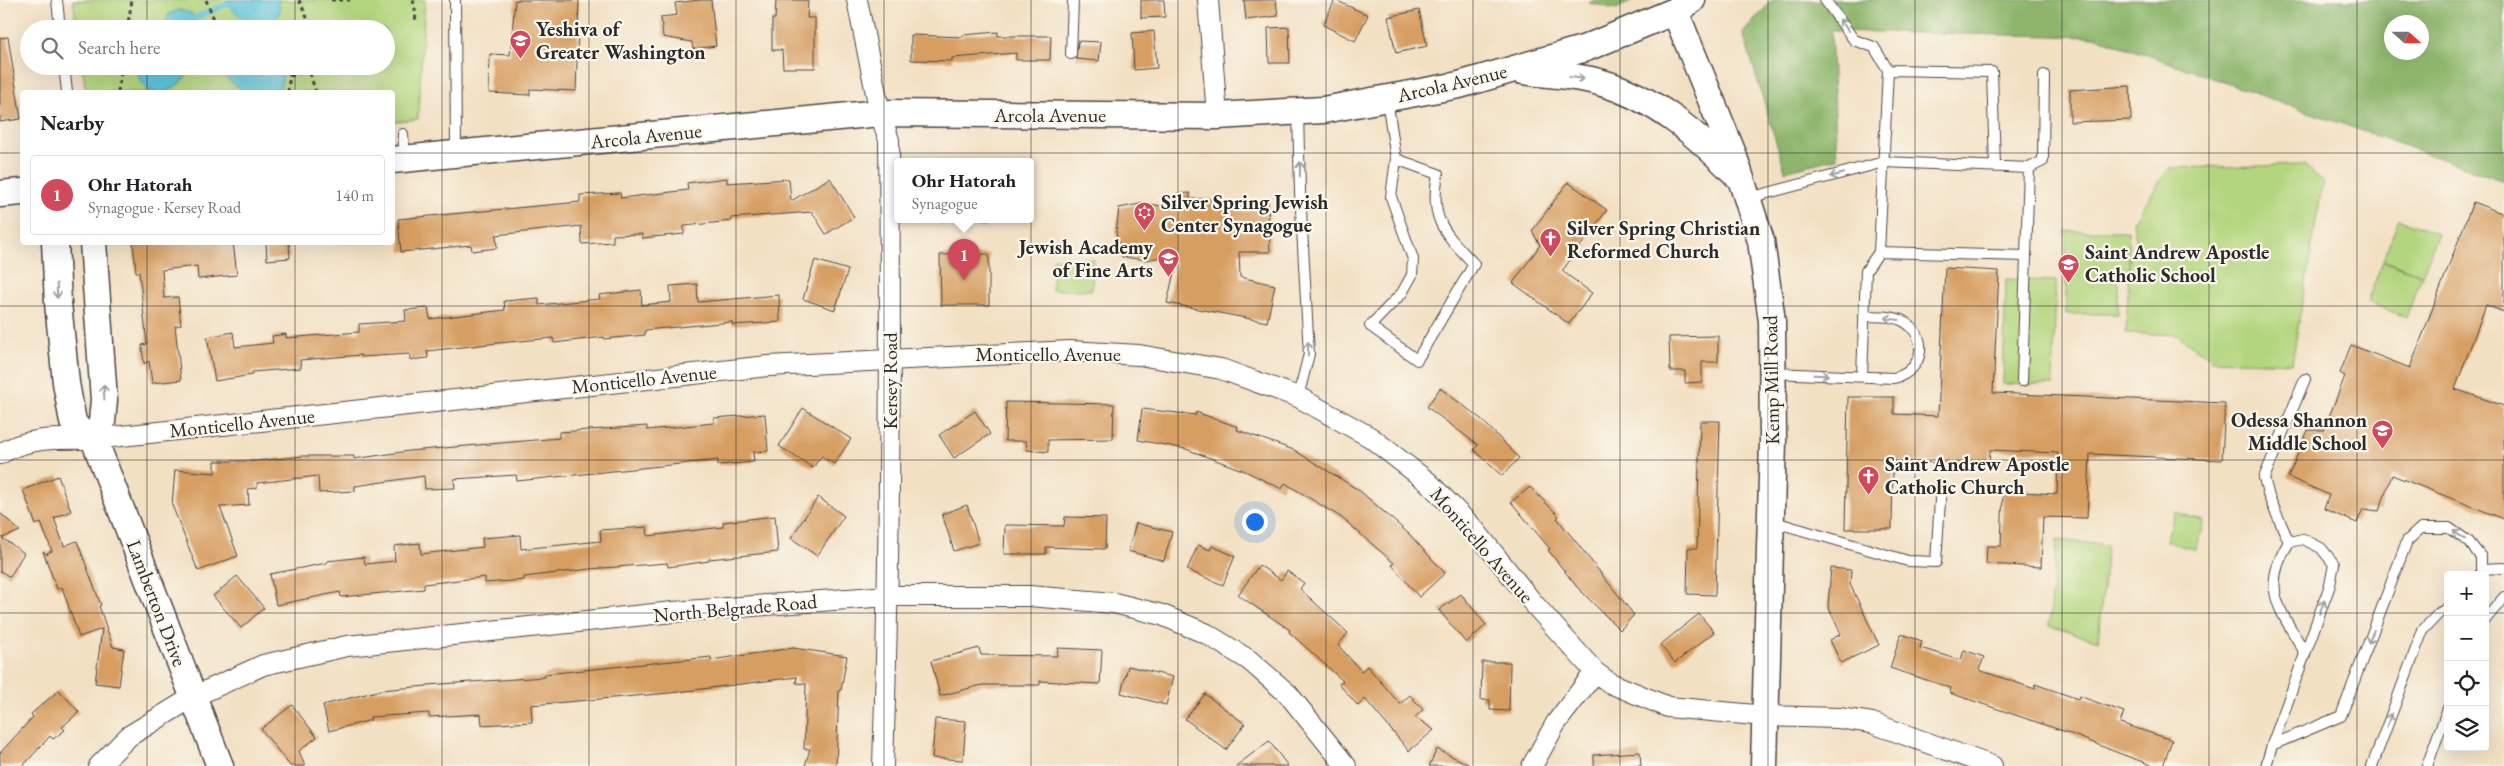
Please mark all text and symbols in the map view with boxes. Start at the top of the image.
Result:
north arrow [2384,15,2429,60]
place label: Yeshiva of Greater Washington [536,16,706,65]
one-way arrow [1838,19,1849,32]
search box [20,20,395,75]
school or university icon: Yeshiva of Greater Washington [508,29,532,60]
icon: search [38,34,66,62]
text: Search here [78,35,160,60]
street label: Arcola Avenue [1394,58,1510,108]
one-way arrow [1568,74,1584,84]
street label: Arcola Avenue [993,102,1106,128]
text: Nearby [40,109,104,136]
street label: Arcola Avenue [588,117,703,155]
popup [894,158,1034,223]
one-way arrow [1295,162,1305,178]
text: Ohr Hatorah [912,168,1016,193]
one-way arrow [1830,171,1846,181]
text: Ohr Hatorah [88,172,192,197]
text: 1 [53,185,61,206]
text: 140 m [335,185,374,206]
place label: Silver Spring Jewish Center Synagogue [1161,189,1329,238]
text: Synagogue [912,193,978,214]
text: Synagogue · Kersey Road [88,197,241,218]
synagogue icon: Silver Spring Jewish Center Synagogue [1133,201,1157,232]
place label: Silver Spring Christian Reformed Church [1567,215,1760,264]
church icon: Silver Spring Christian Reformed Church [1539,227,1563,258]
place label: Jewish Academy of Fine Arts [1017,234,1153,283]
pin: 1 [948,239,980,280]
place label: Saint Andrew Apostle Catholic School [2085,239,2269,288]
school or university icon: Jewish Academy of Fine Arts [1157,246,1181,277]
school or university icon: Saint Andrew Apostle Catholic School [2057,252,2081,283]
one-way arrow [53,283,62,299]
one-way arrow [1884,313,1900,323]
street label: Kemp Mill Road [1757,314,1785,445]
street label: Kersey Road [877,332,903,429]
street label: Monticello Avenue [975,341,1121,367]
one-way arrow [1303,341,1313,358]
street label: Monticello Avenue [570,358,718,400]
one-way arrow [1813,370,1829,379]
one-way arrow [99,385,108,401]
street label: Monticello Avenue [168,402,316,444]
place label: Odessa Shannon Middle School [2231,407,2367,456]
school or university icon: Odessa Shannon Middle School [2371,419,2395,450]
place label: Saint Andrew Apostle Catholic Church [1885,451,2069,500]
church icon: Saint Andrew Apostle Catholic Church [1857,464,1881,495]
street label: Monticello Avenue [1424,481,1540,609]
your location [1242,509,1268,535]
one-way arrow [2453,530,2467,540]
street label: Lamberton Drive [121,536,193,670]
map controls [2444,571,2489,751]
button: + [2444,571,2489,616]
street label: North Belgrade Road [652,588,819,628]
one-way arrow [2318,600,2327,615]
button: − [2444,616,2489,661]
one-way arrow [2366,629,2376,644]
button: locate [2444,661,2489,706]
button: layers [2444,706,2489,751]
one-way arrow [2385,713,2394,729]

